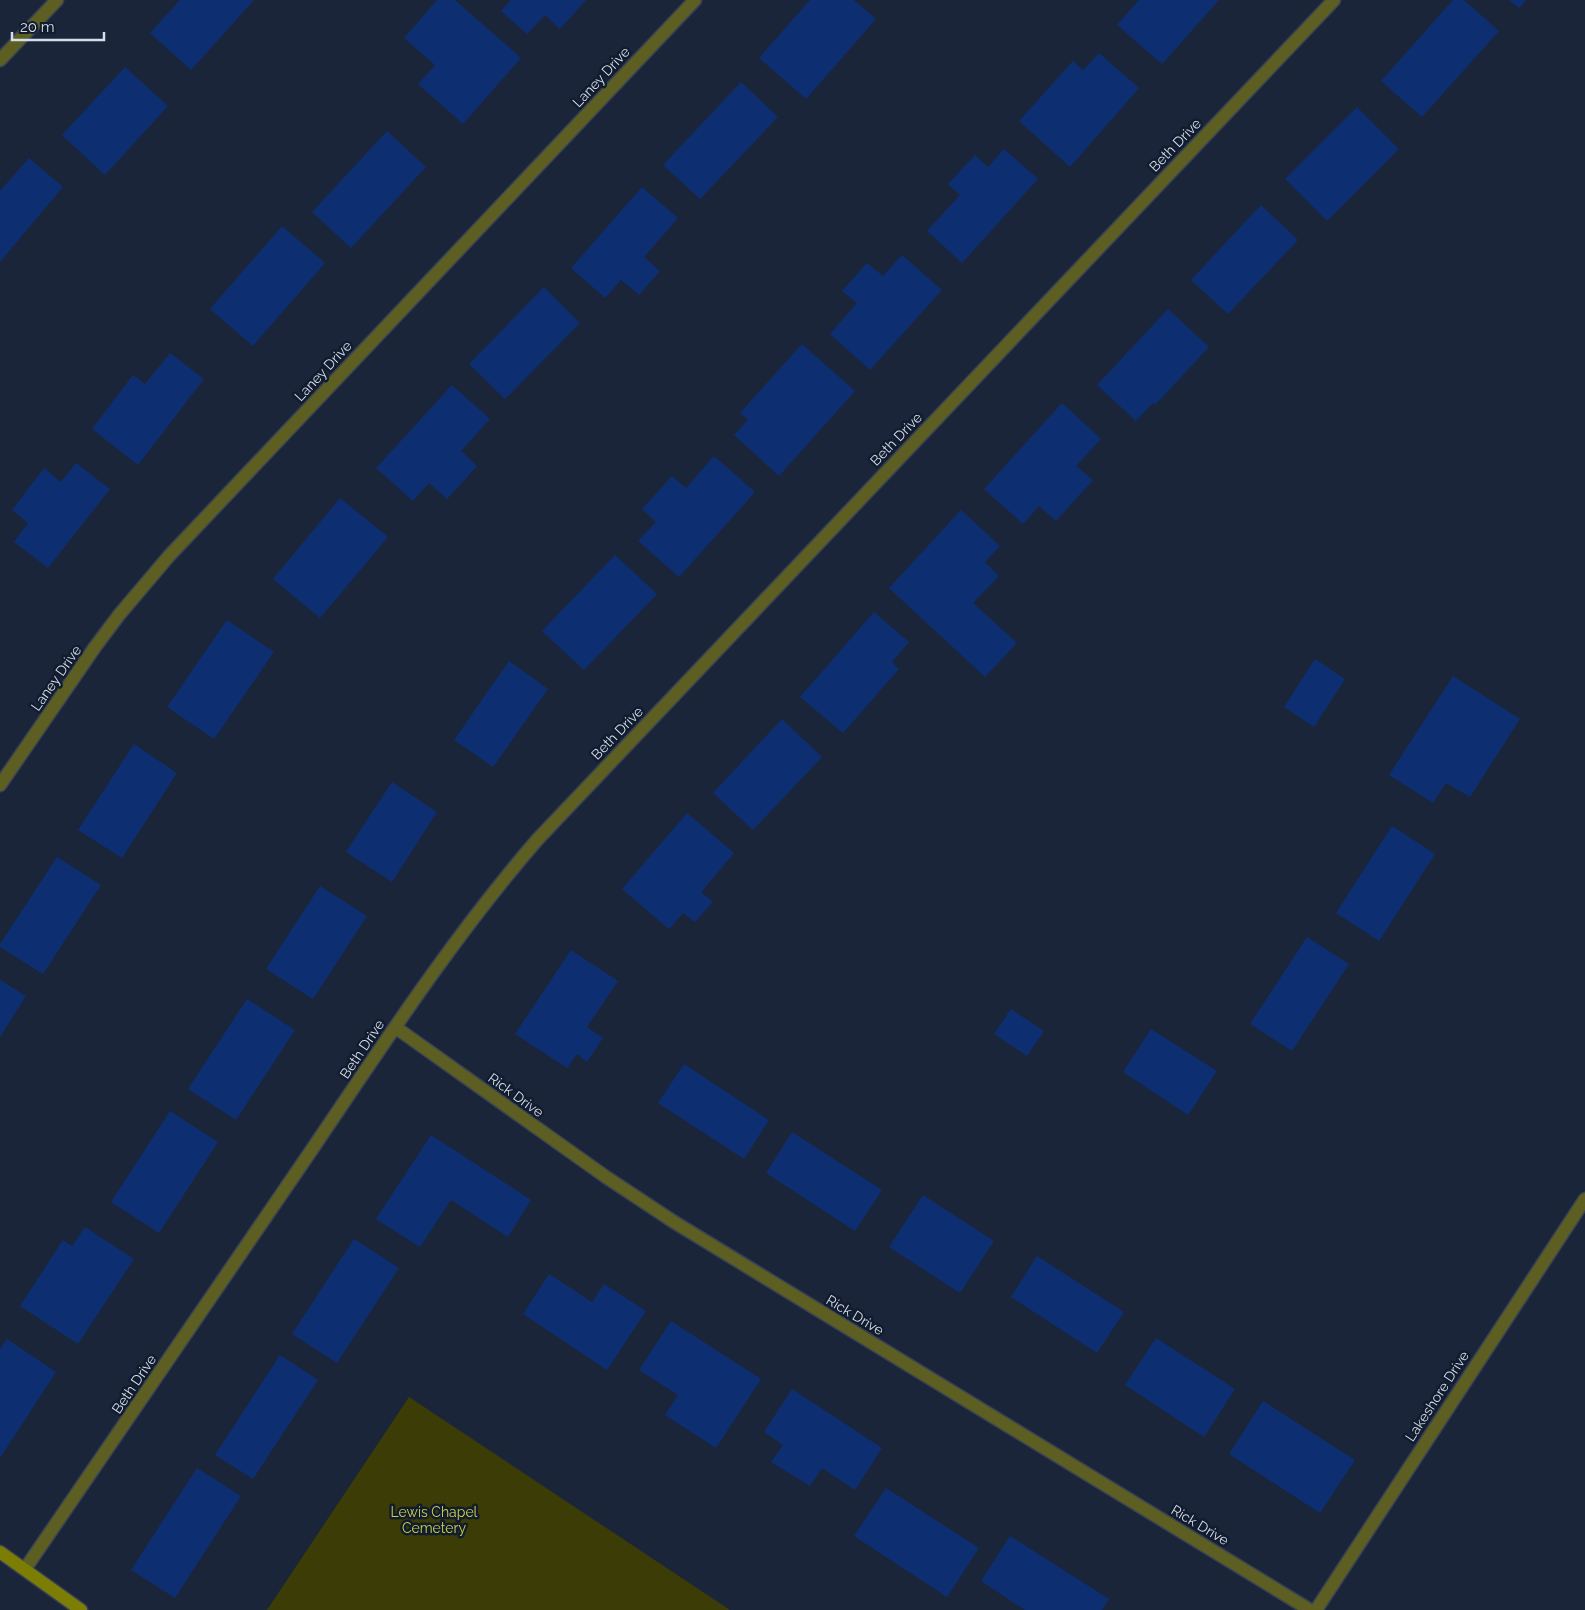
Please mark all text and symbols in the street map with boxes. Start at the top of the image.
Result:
scale bar [12,10,105,42]
text: 20 m [20,18,55,36]
street label: Laney Drive [569,44,633,110]
street label: Beth Drive [1146,115,1204,175]
street label: Laney Drive [291,338,355,404]
street label: Beth Drive [867,409,925,469]
street label: Laney Drive [28,642,84,714]
street label: Beth Drive [588,703,646,763]
street label: Beth Drive [337,1017,387,1081]
street label: Rick Drive [485,1070,547,1120]
street label: Rick Drive [823,1292,887,1338]
street label: Lakeshore Drive [1402,1348,1472,1444]
street label: Beth Drive [109,1352,159,1416]
street label: Rick Drive [1168,1502,1232,1548]
park label: Lewis Chapel Cemetery [391,1504,478,1536]

